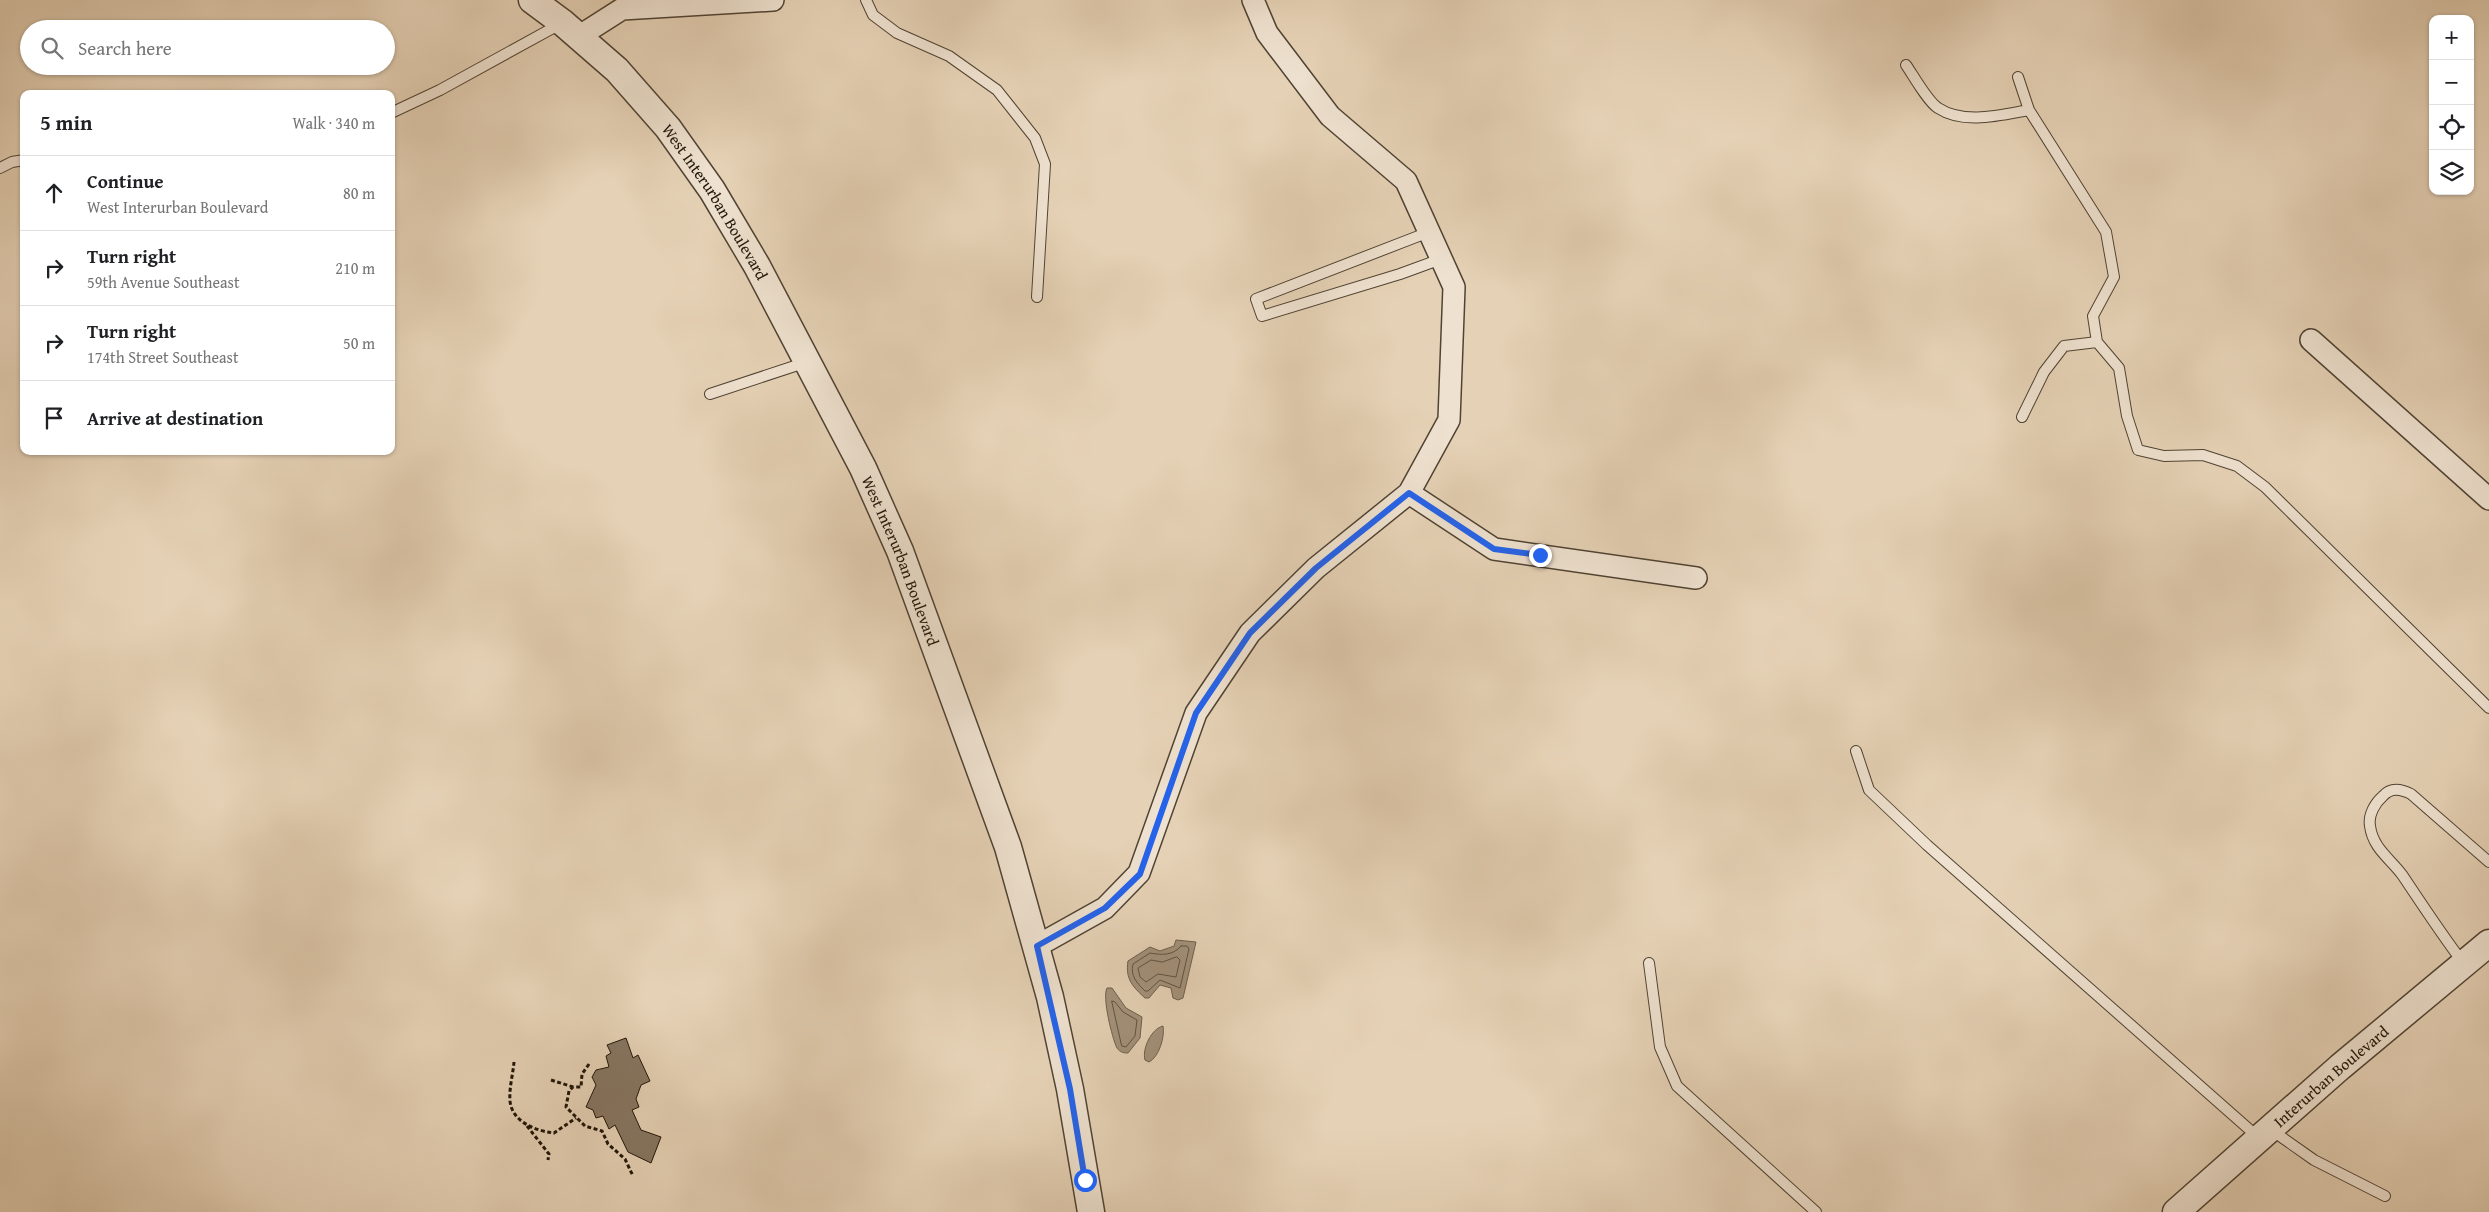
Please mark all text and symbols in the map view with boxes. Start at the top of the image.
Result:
map controls [2429,15,2474,195]
button: + [2429,15,2474,60]
search box [20,20,395,75]
icon: search [38,34,66,62]
text: Search here [78,34,172,62]
button: − [2429,60,2474,105]
button: locate [2429,105,2474,150]
text: 5 min [40,107,92,138]
text: Walk · 340 m [292,111,375,135]
street label: West Interurban Boulevard [656,118,774,284]
button: layers [2429,150,2474,195]
text: Continue [87,167,164,195]
icon: ahead [40,179,68,207]
text: 80 m [343,181,375,205]
text: West Interurban Boulevard [87,195,268,219]
text: Turn right [87,242,176,270]
icon: right [40,254,68,282]
text: 210 m [335,256,375,280]
text: 59th Avenue Southeast [87,270,240,294]
text: Turn right [87,317,176,345]
icon: right [40,329,68,357]
text: 50 m [343,331,375,355]
text: 174th Street Southeast [87,345,239,369]
icon: arrive [40,404,68,432]
text: Arrive at destination [87,404,263,432]
street label: West Interurban Boulevard [856,472,946,649]
route end [1529,544,1552,567]
street label: Interurban Boulevard [2268,1019,2394,1133]
route start [1074,1169,1097,1192]

